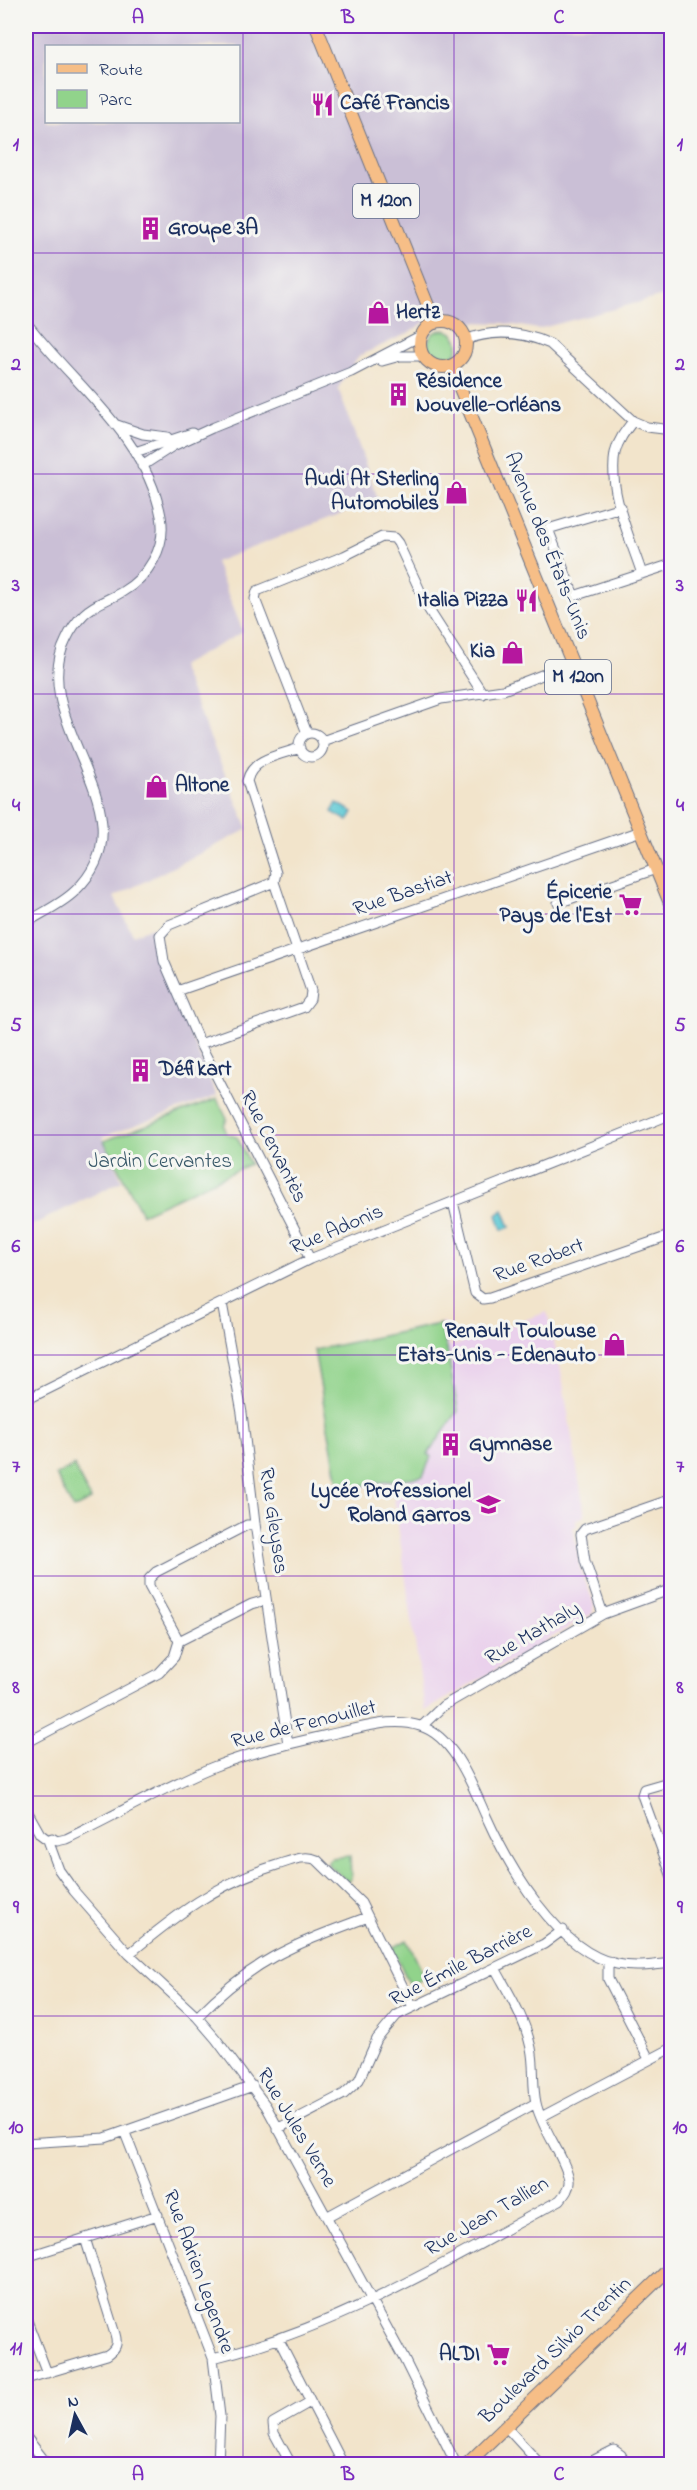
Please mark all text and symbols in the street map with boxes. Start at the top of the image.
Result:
text: A [132,4,144,33]
text: B [340,4,355,33]
text: C [554,4,565,33]
legend [45,45,240,123]
text: Route [99,58,144,84]
text: Parc [99,88,132,114]
place label: Café Francis [340,89,450,119]
restaurant icon: Café Francis [309,91,335,117]
text: 1 [13,131,20,160]
text: 1 [677,131,684,160]
road number: M 120n [353,184,419,218]
place label: Groupe 3A [168,214,258,244]
building icon: Groupe 3A [137,216,163,242]
place label: Hertz [396,298,441,328]
shop icon: Hertz [365,300,391,326]
text: 2 [10,351,21,380]
text: 2 [674,351,685,380]
place label: Résidence Nouvelle-Orléans [416,367,561,421]
building icon: Résidence Nouvelle-Orléans [385,381,411,407]
street label: Avenue des États-Unis [496,448,598,644]
place label: Audi At Sterling Automobiles [304,465,439,519]
shop icon: Audi At Sterling Automobiles [444,479,470,505]
text: 3 [11,572,20,601]
text: 3 [675,572,684,601]
place label: Italia Pizza [417,586,508,616]
restaurant icon: Italia Pizza [513,588,539,614]
place label: Kia [470,637,495,667]
shop icon: Kia [500,639,526,665]
road number: M 120n [545,660,611,694]
place label: Altone [175,771,230,801]
shop icon: Altone [144,773,170,799]
text: 4 [12,792,21,821]
text: 4 [676,792,685,821]
street label: Rue Bastiat [349,863,457,925]
place label: Épicerie Pays de l'Est [500,878,613,934]
supermarket icon: Épicerie Pays de l'Est [617,892,643,918]
text: 5 [10,1012,22,1041]
text: 5 [674,1012,686,1041]
place label: Défikart [158,1055,232,1085]
building icon: Défikart [128,1057,154,1083]
street label: Rue Cervantès [232,1086,314,1208]
park label: Jardin Cervantes [88,1147,232,1177]
street label: Rue Adonis [286,1197,388,1263]
street label: Rue Robert [490,1231,588,1291]
text: 6 [12,1233,21,1262]
text: 6 [676,1233,685,1262]
place label: Renault Toulouse Etats-Unis - Edenauto [397,1317,597,1371]
shop icon: Renault Toulouse Etats-Unis - Edenauto [601,1331,627,1357]
place label: Gymnase [469,1430,553,1462]
building icon: Gymnase [438,1432,464,1458]
text: 7 [12,1453,21,1482]
text: 7 [676,1453,685,1482]
street label: Rue Gleyses [249,1466,295,1576]
place label: Lycée Professionel Roland Garros [311,1477,471,1531]
school or university icon: Lycée Professionel Roland Garros [476,1491,502,1517]
street label: Rue Mathaly [480,1595,587,1675]
text: 8 [11,1674,20,1703]
text: 8 [675,1674,684,1703]
street label: Rue de Fenouillet [228,1693,380,1757]
text: 9 [12,1894,20,1923]
text: 9 [676,1894,684,1923]
street label: Rue Émile Barrière [384,1917,538,2015]
street label: Rue Jules Verne [248,2062,344,2194]
text: 10 [9,2114,24,2143]
text: 10 [673,2114,688,2143]
street label: Rue Jean Tallien [419,2169,555,2265]
street label: Rue Adrien Legendre [153,2186,242,2359]
street label: Boulevard Silvio Trentin [472,2270,639,2432]
text: 11 [10,2335,23,2364]
text: 11 [674,2335,687,2364]
place label: ALDI [439,2340,480,2370]
supermarket icon: ALDI [485,2342,511,2368]
north arrow [45,2385,105,2445]
text: N [66,2389,80,2415]
text: A [132,2461,144,2490]
text: B [340,2461,355,2490]
text: C [554,2461,565,2490]

